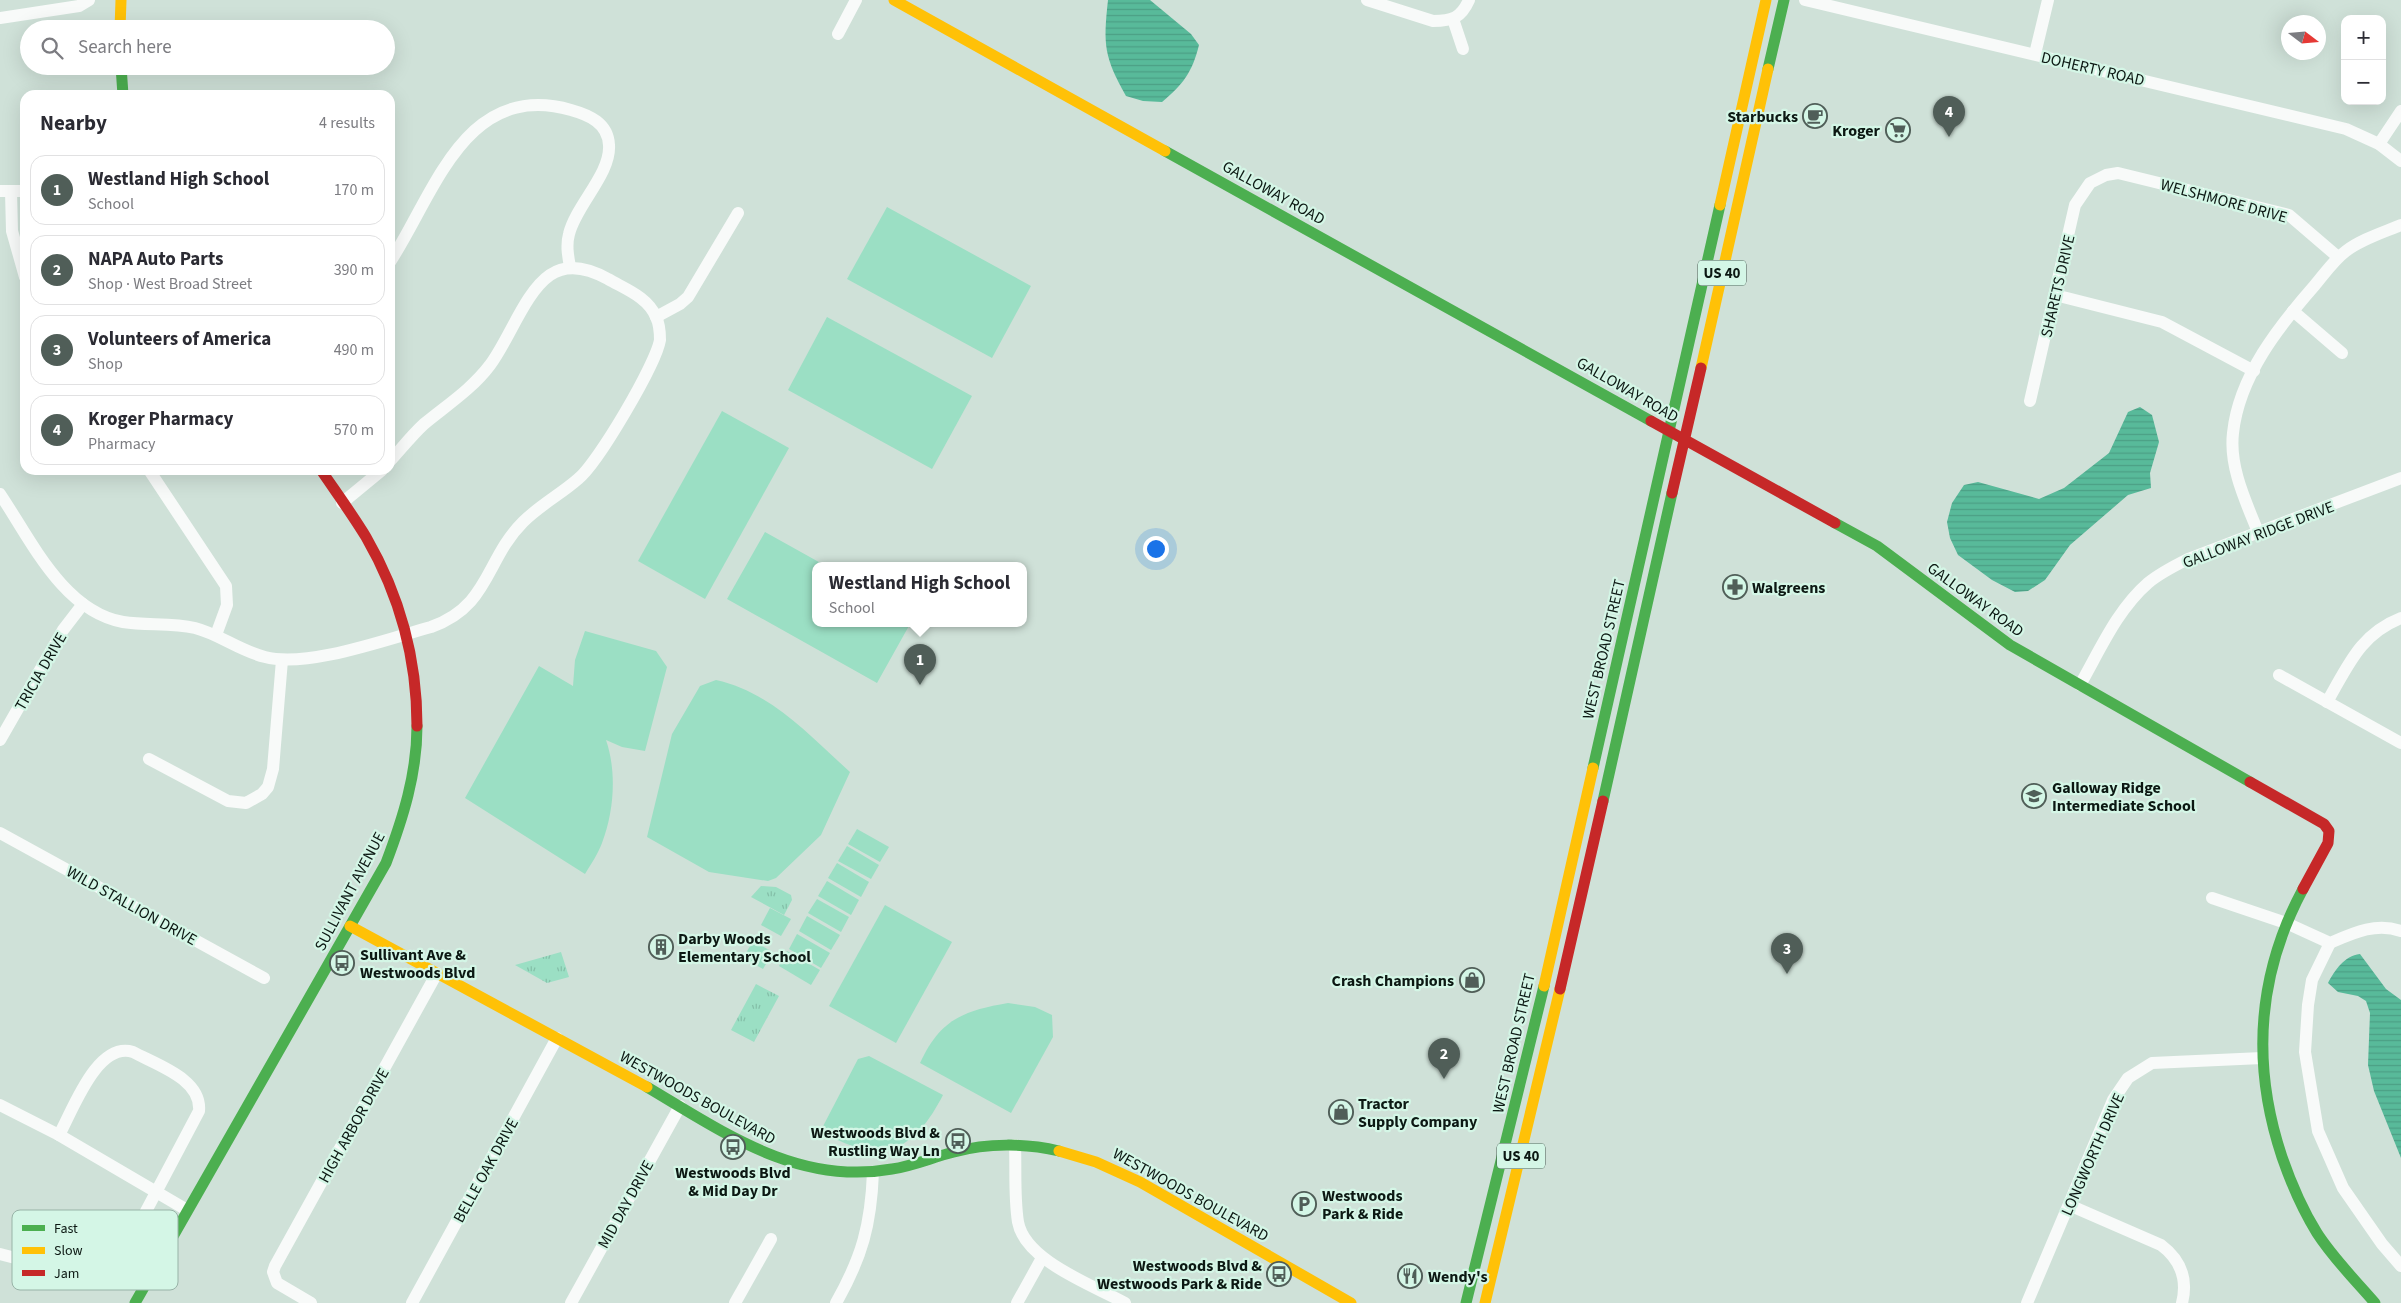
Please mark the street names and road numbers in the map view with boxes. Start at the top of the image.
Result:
street label: DOHERTY ROAD [2039,46,2147,92]
street label: GALLOWAY ROAD [1218,156,1329,230]
street label: WELSHMORE DRIVE [2158,173,2289,228]
street label: SHARETS DRIVE [2035,233,2080,340]
road number: US 40 [1698,260,1746,286]
street label: GALLOWAY ROAD [1573,352,1683,428]
street label: GALLOWAY RIDGE DRIVE [2179,496,2337,574]
street label: GALLOWAY ROAD [1923,557,2028,642]
street label: WEST BROAD STREET [1577,577,1631,721]
street label: TRICIA DRIVE [10,628,72,715]
street label: SULLIVANT AVENUE [309,828,391,955]
street label: WILD STALLION DRIVE [62,861,201,951]
street label: WEST BROAD STREET [1487,971,1541,1115]
street label: WESTWOODS BOULEVARD [616,1046,780,1150]
street label: HIGH ARBOR DRIVE [313,1064,395,1187]
street label: LONGWORTH DRIVE [2056,1090,2130,1219]
street label: BELLE OAK DRIVE [448,1114,524,1227]
street label: WESTWOODS BOULEVARD [1109,1143,1273,1247]
road number: US 40 [1497,1144,1545,1168]
street label: MID DAY DRIVE [593,1156,659,1253]

